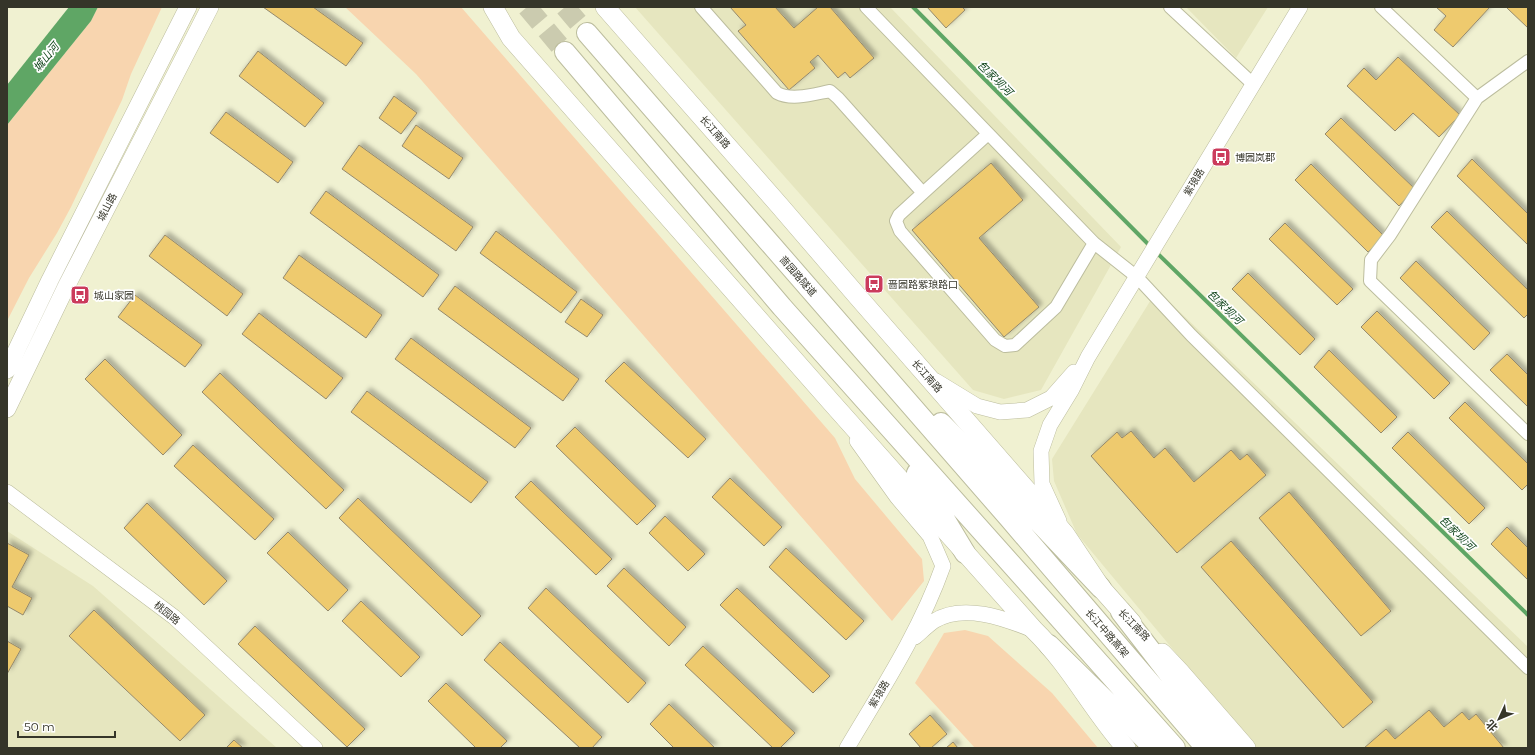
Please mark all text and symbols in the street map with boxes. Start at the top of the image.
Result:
water label: 城山河 [30,38,63,74]
water label: 包家坝河 [974,57,1017,100]
street label: 长江南路 [697,113,733,151]
bus stop icon: 博园岚郡 [1210,146,1232,168]
place label: 博园岚郡 [1235,151,1275,164]
street label: 紫琅路 [1181,166,1207,198]
street label: 城山路 [94,191,120,223]
street label: 啬园路隧道 [777,253,819,299]
bus stop icon: 啬园路紫琅路口 [863,273,885,295]
place label: 啬园路紫琅路口 [888,278,958,291]
bus stop icon: 城山家园 [69,284,91,306]
water label: 包家坝河 [1204,287,1247,329]
place label: 城山家园 [94,289,134,302]
street label: 长江南路 [909,357,945,395]
water label: 包家坝河 [1436,513,1479,555]
street label: 桃园路 [151,599,183,627]
street label: 长江中路高架 [1082,606,1132,660]
street label: 长江南路 [1115,606,1153,644]
street label: 紫琅路 [866,678,892,710]
north arrow [1479,699,1519,739]
scale bar [18,713,115,739]
text: 北 [1483,717,1501,735]
text: 50 m [24,719,55,734]

